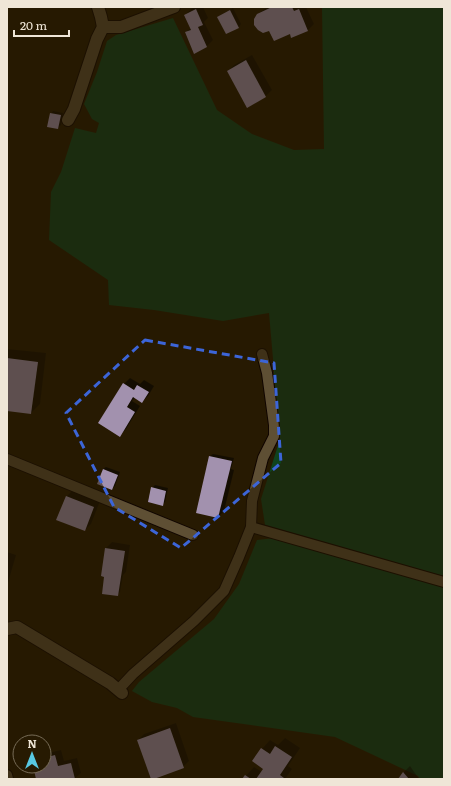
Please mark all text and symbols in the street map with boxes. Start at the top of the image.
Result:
scale bar [14,12,69,38]
text: 20 m [20,16,47,34]
north arrow [12,734,52,774]
text: N [27,735,37,751]

